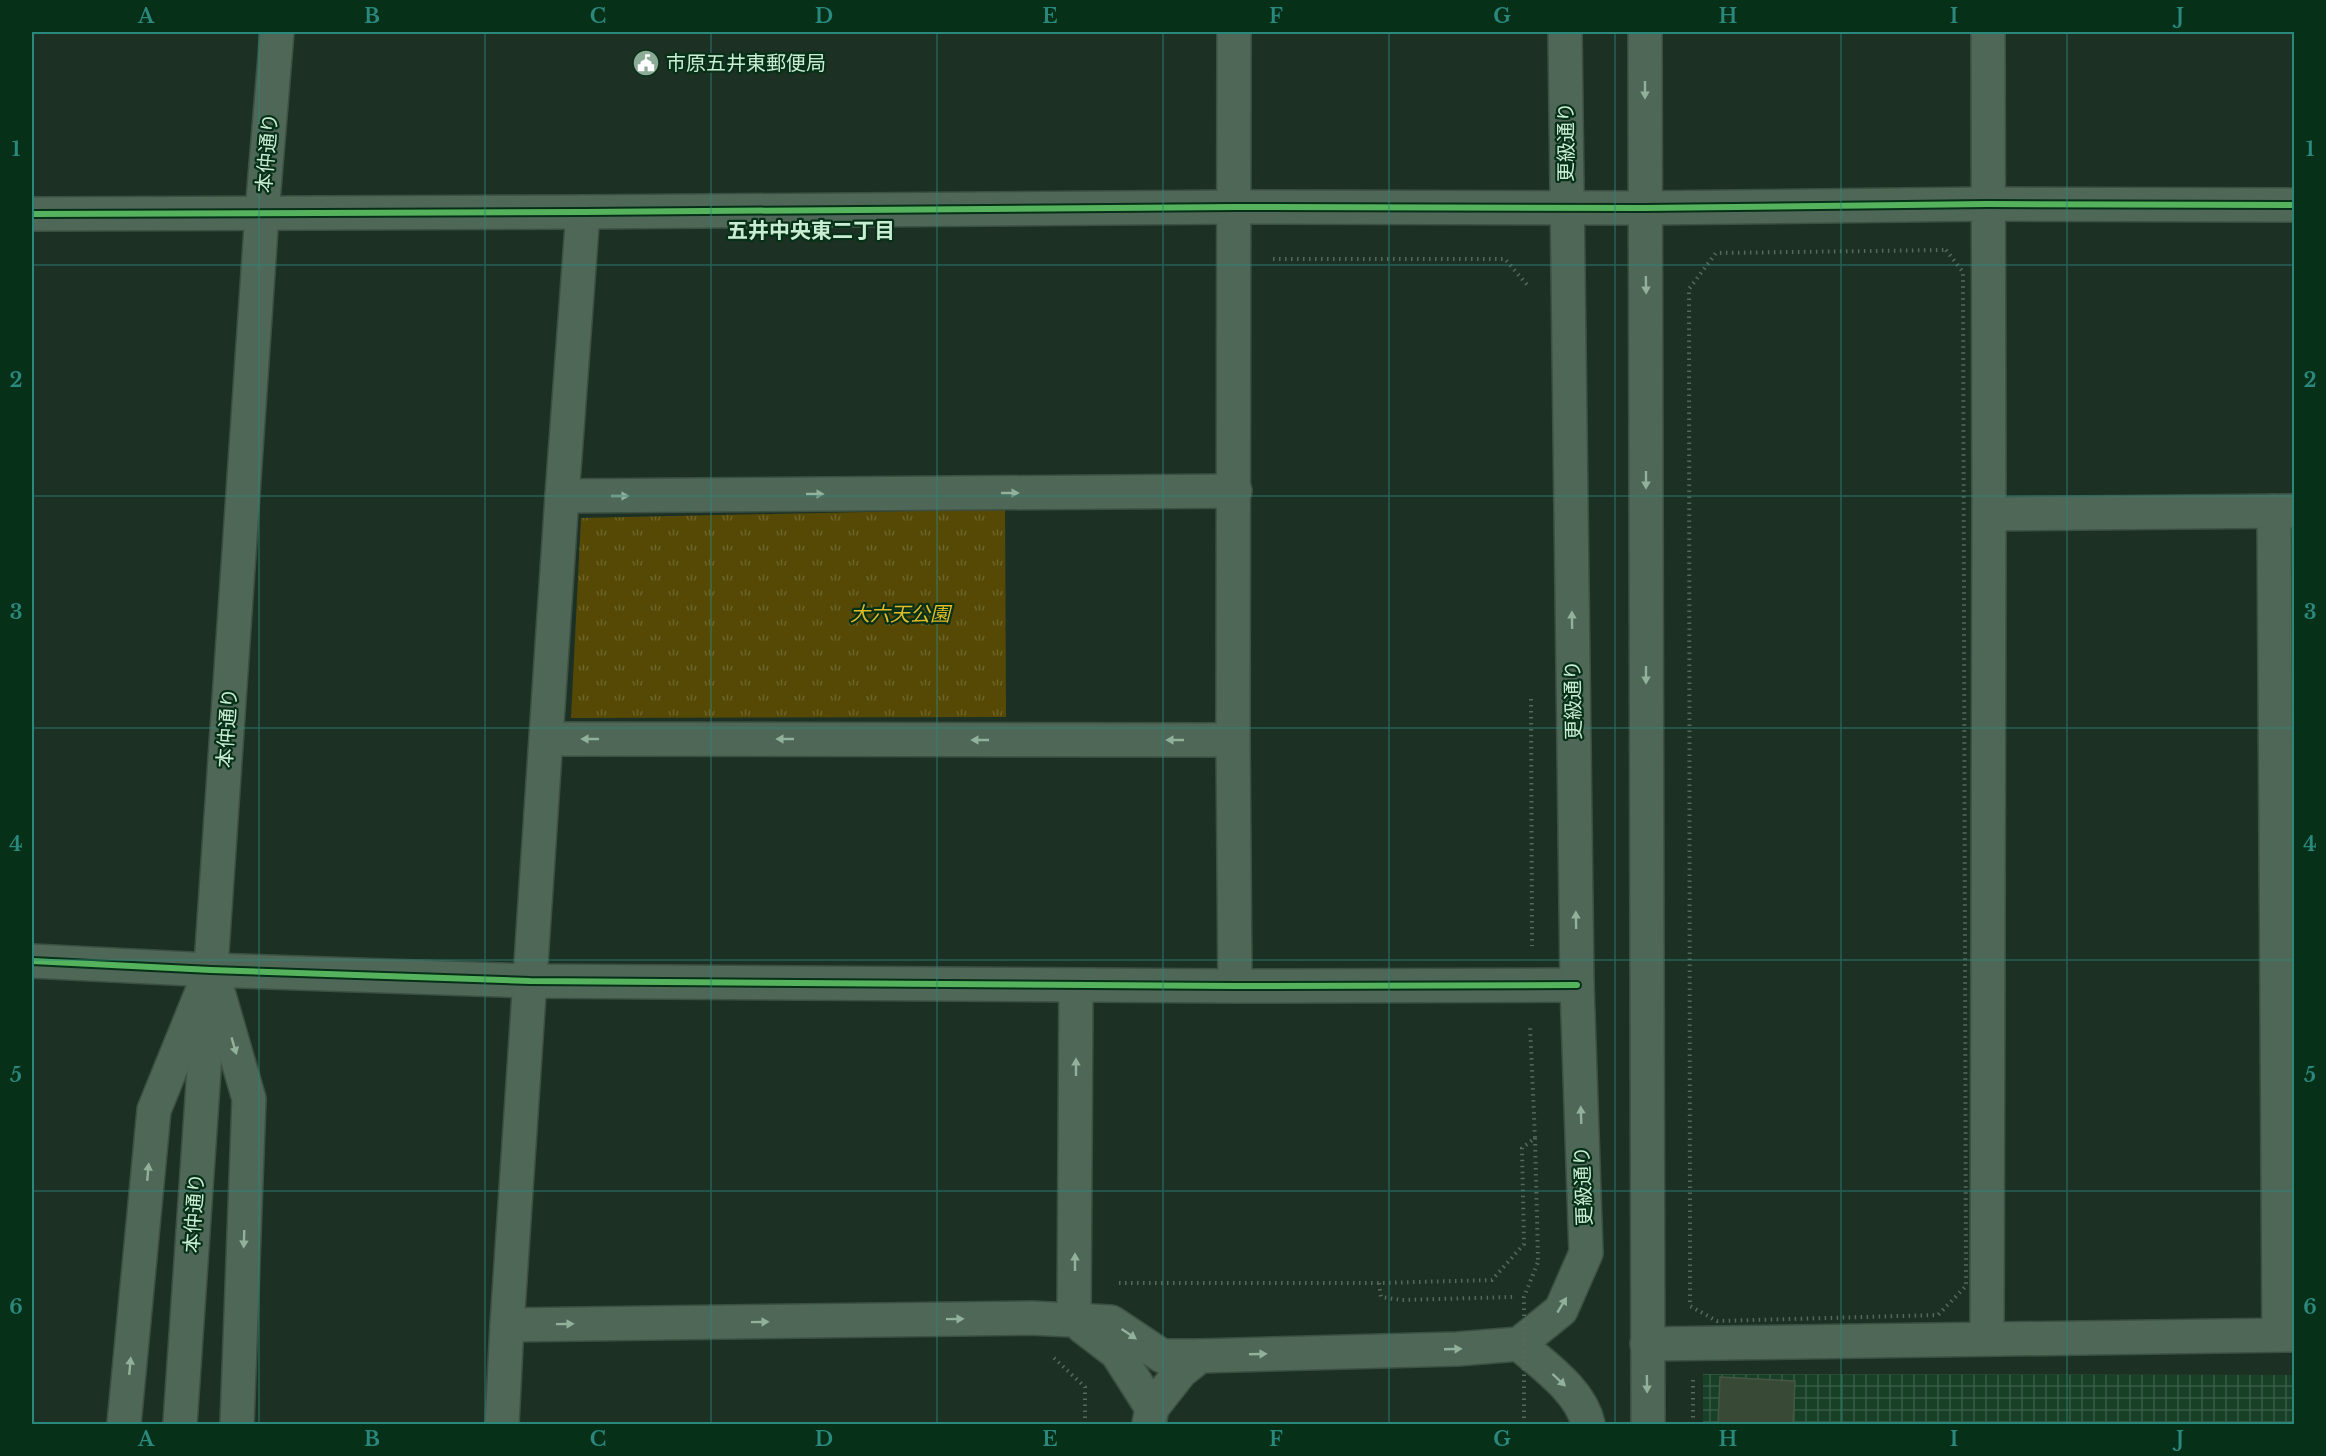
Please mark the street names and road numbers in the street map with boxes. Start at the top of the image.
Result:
street label: 更級通り [1554,102,1578,182]
street label: 本仲通り [252,112,282,194]
street label: 更級通り [1560,660,1586,740]
street label: 本仲通り [212,687,242,769]
street label: 更級通り [1570,1146,1596,1226]
street label: 本仲通り [179,1172,209,1254]

